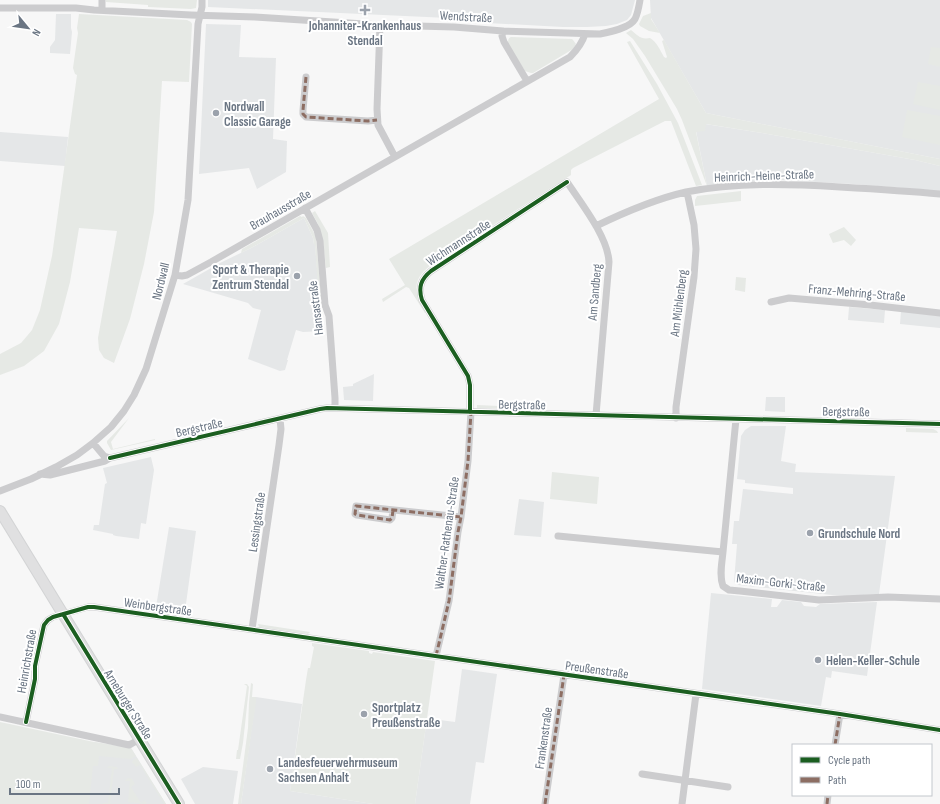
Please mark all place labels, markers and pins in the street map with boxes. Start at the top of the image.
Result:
marker: Johanniter-Krankenhaus Stendal [359,4,371,16]
place label: Johanniter-Krankenhaus Stendal [308,18,421,49]
place label: Nordwall Classic Garage [224,99,291,130]
marker: Nordwall Classic Garage [211,108,221,118]
place label: Sport & Therapie Zentrum Stendal [212,262,289,293]
marker: Sport & Therapie Zentrum Stendal [292,271,302,281]
place label: Grundschule Nord [818,526,901,542]
marker: Grundschule Nord [805,528,815,538]
place label: Helen-Keller-Schule [826,653,920,669]
marker: Helen-Keller-Schule [813,655,823,665]
place label: Sportplatz Preußenstraße [372,700,441,731]
marker: Sportplatz Preußenstraße [359,709,369,719]
place label: Landesfeuerwehrmuseum Sachsen Anhalt [278,755,398,786]
marker: Landesfeuerwehrmuseum Sachsen Anhalt [265,764,275,774]

